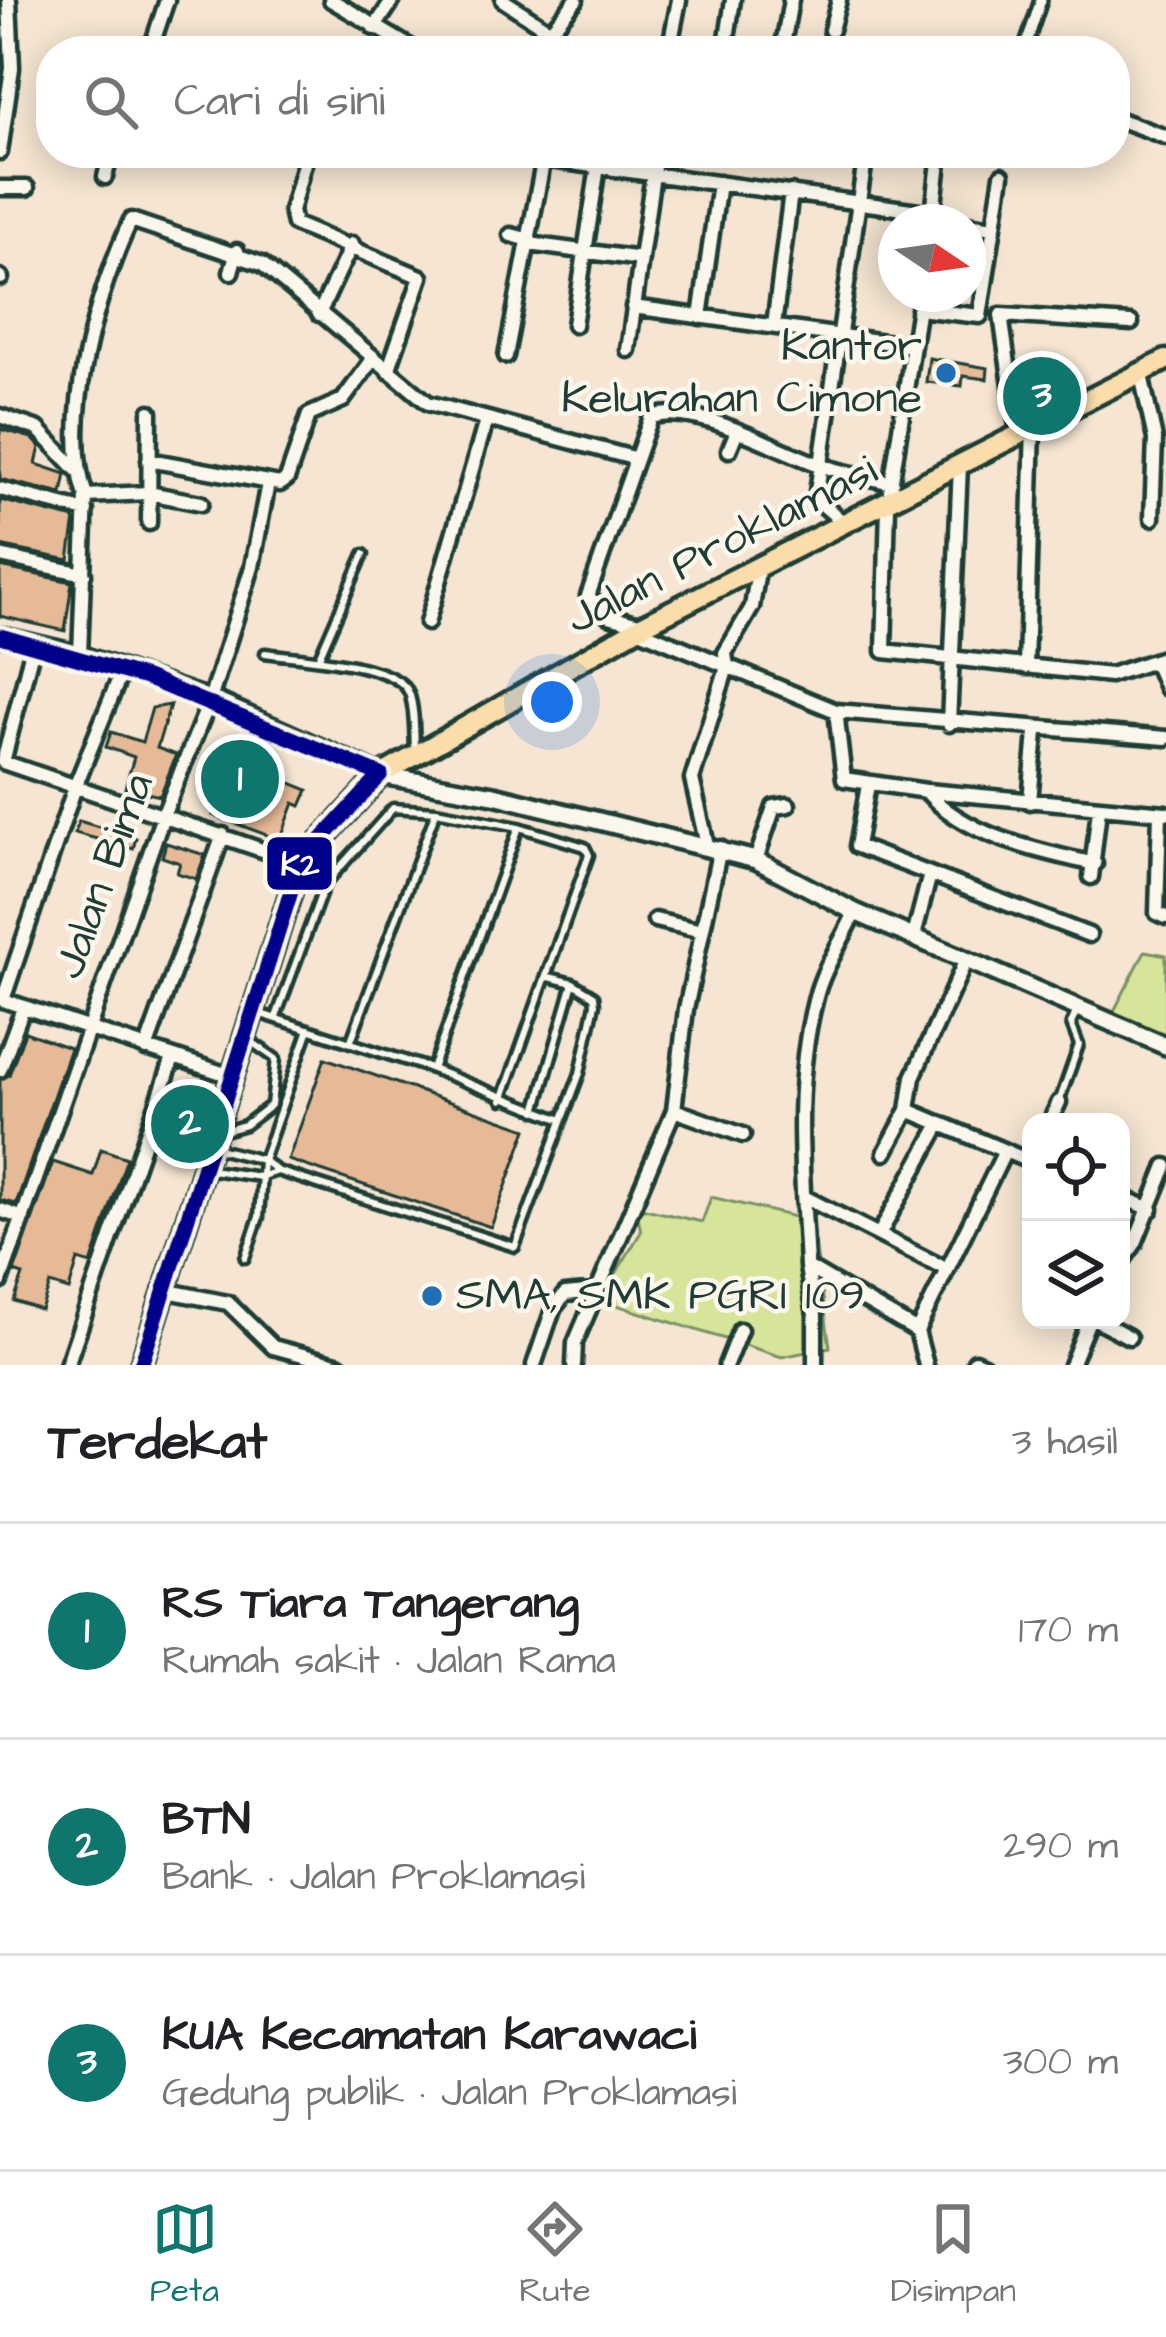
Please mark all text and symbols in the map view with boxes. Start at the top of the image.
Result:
search box [36,36,1130,168]
icon: search [78,69,144,135]
text: Cari di sini [174,71,385,133]
north arrow [878,204,986,312]
place label: Kantor Kelurahan Cimone [561,316,922,430]
pin: 3 [1003,351,1081,441]
marker: Kantor Kelurahan Cimone [933,360,959,386]
street label: Jalan Proklamasi [556,440,888,650]
your location [522,672,582,732]
pin: 1 [201,734,279,824]
street label: Jalan Bima [38,765,170,987]
line badge: K2 [265,835,334,892]
text: K2 [281,842,320,888]
pin: 2 [151,1079,229,1169]
map controls [1022,1113,1130,1329]
button: locate [1022,1113,1130,1221]
button: layers [1022,1221,1130,1329]
place label: SMA, SMK PGRI 109 [456,1265,865,1327]
marker: SMA, SMK PGRI 109 [419,1283,445,1309]
text: Terdekat [48,1408,267,1479]
text: 3 hasil [1012,1416,1118,1470]
text: RS Tiara Tangerang [162,1573,579,1635]
text: 1 [85,1604,90,1658]
text: 170 m [1018,1604,1118,1658]
text: Rumah sakit · Jalan Rama [162,1635,616,1689]
text: BTN [162,1789,250,1851]
text: 2 [76,1820,98,1874]
text: 290 m [1003,1820,1118,1874]
text: Bank · Jalan Proklamasi [162,1851,585,1905]
text: KUA Kecamatan Karawaci [162,2005,696,2067]
text: 3 [77,2036,97,2090]
text: 300 m [1003,2036,1118,2090]
text: Gedung publik · Jalan Proklamasi [162,2067,737,2121]
tab: Peta [150,2196,219,2314]
tab: Rute [519,2196,591,2314]
tab: Disimpan [891,2196,1016,2314]

